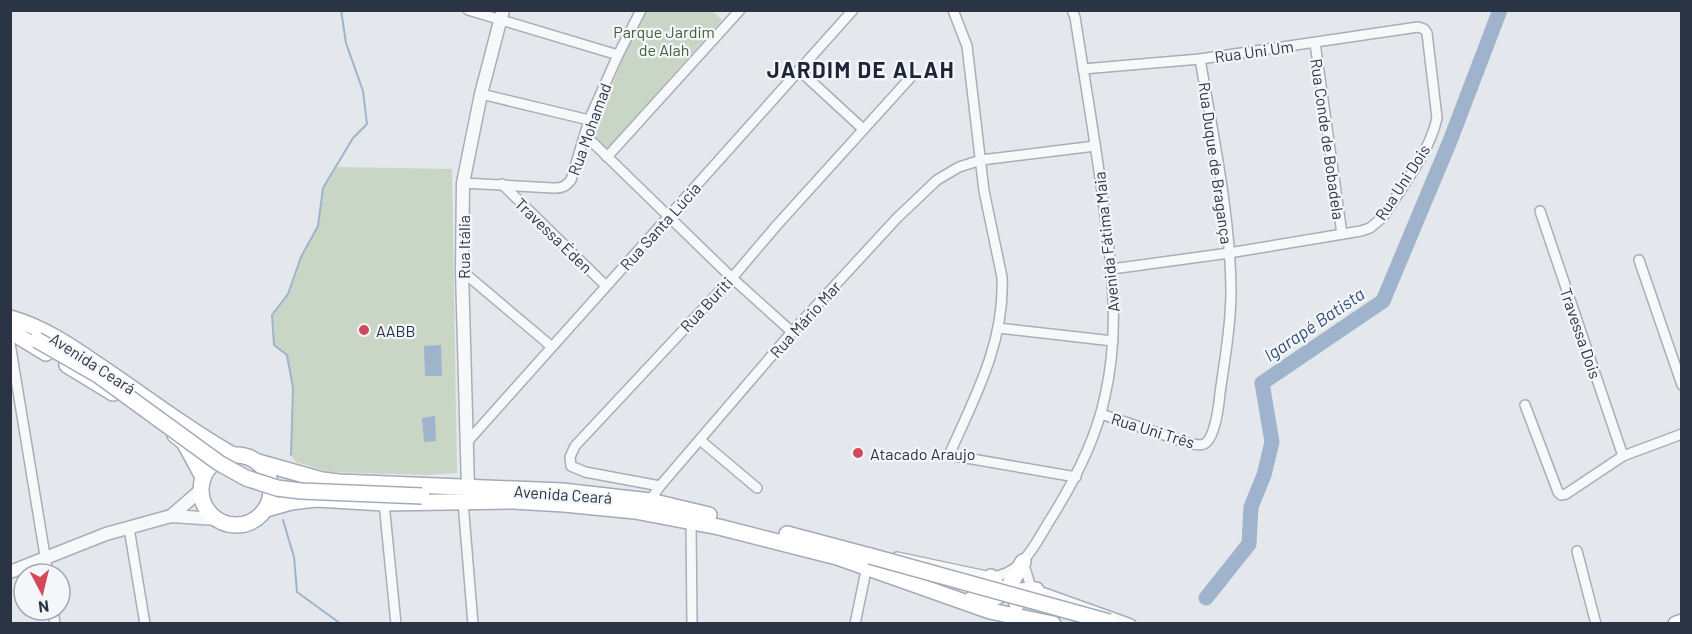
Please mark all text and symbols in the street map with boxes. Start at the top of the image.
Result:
park label: Parque Jardim de Alah [613,22,715,59]
street label: Rua Uni Um [1213,36,1295,66]
district label: JARDIM DE ALAH [767,56,955,82]
street label: Rua Conde de Bobadela [1307,57,1349,221]
street label: Rua Mohamad [564,80,614,178]
street label: Rua Duque de Bragança [1195,81,1237,245]
street label: Rua Uni Dois [1371,141,1433,223]
street label: Avenida Fátima Maia [1089,171,1123,313]
street label: Rua Santa Lúcia [616,178,704,274]
street label: Travessa Éden [511,193,597,277]
street label: Rua Itália [454,215,473,279]
street label: Rua Buriti [676,273,736,335]
street label: Rua Mário Mar [766,277,844,361]
water label: Igarapé Batista [1260,282,1368,366]
street label: Travessa Dois [1557,285,1605,381]
place label: AABB [376,321,416,340]
marker: AABB [357,323,371,337]
street label: Avenida Ceará [47,328,139,398]
street label: Rua Uni Três [1109,408,1197,452]
place label: Atacado Araujo [870,444,976,463]
marker: Atacado Araujo [851,446,865,460]
street label: Avenida Ceará [513,481,613,507]
north arrow [12,562,72,622]
text: N [37,597,50,617]

